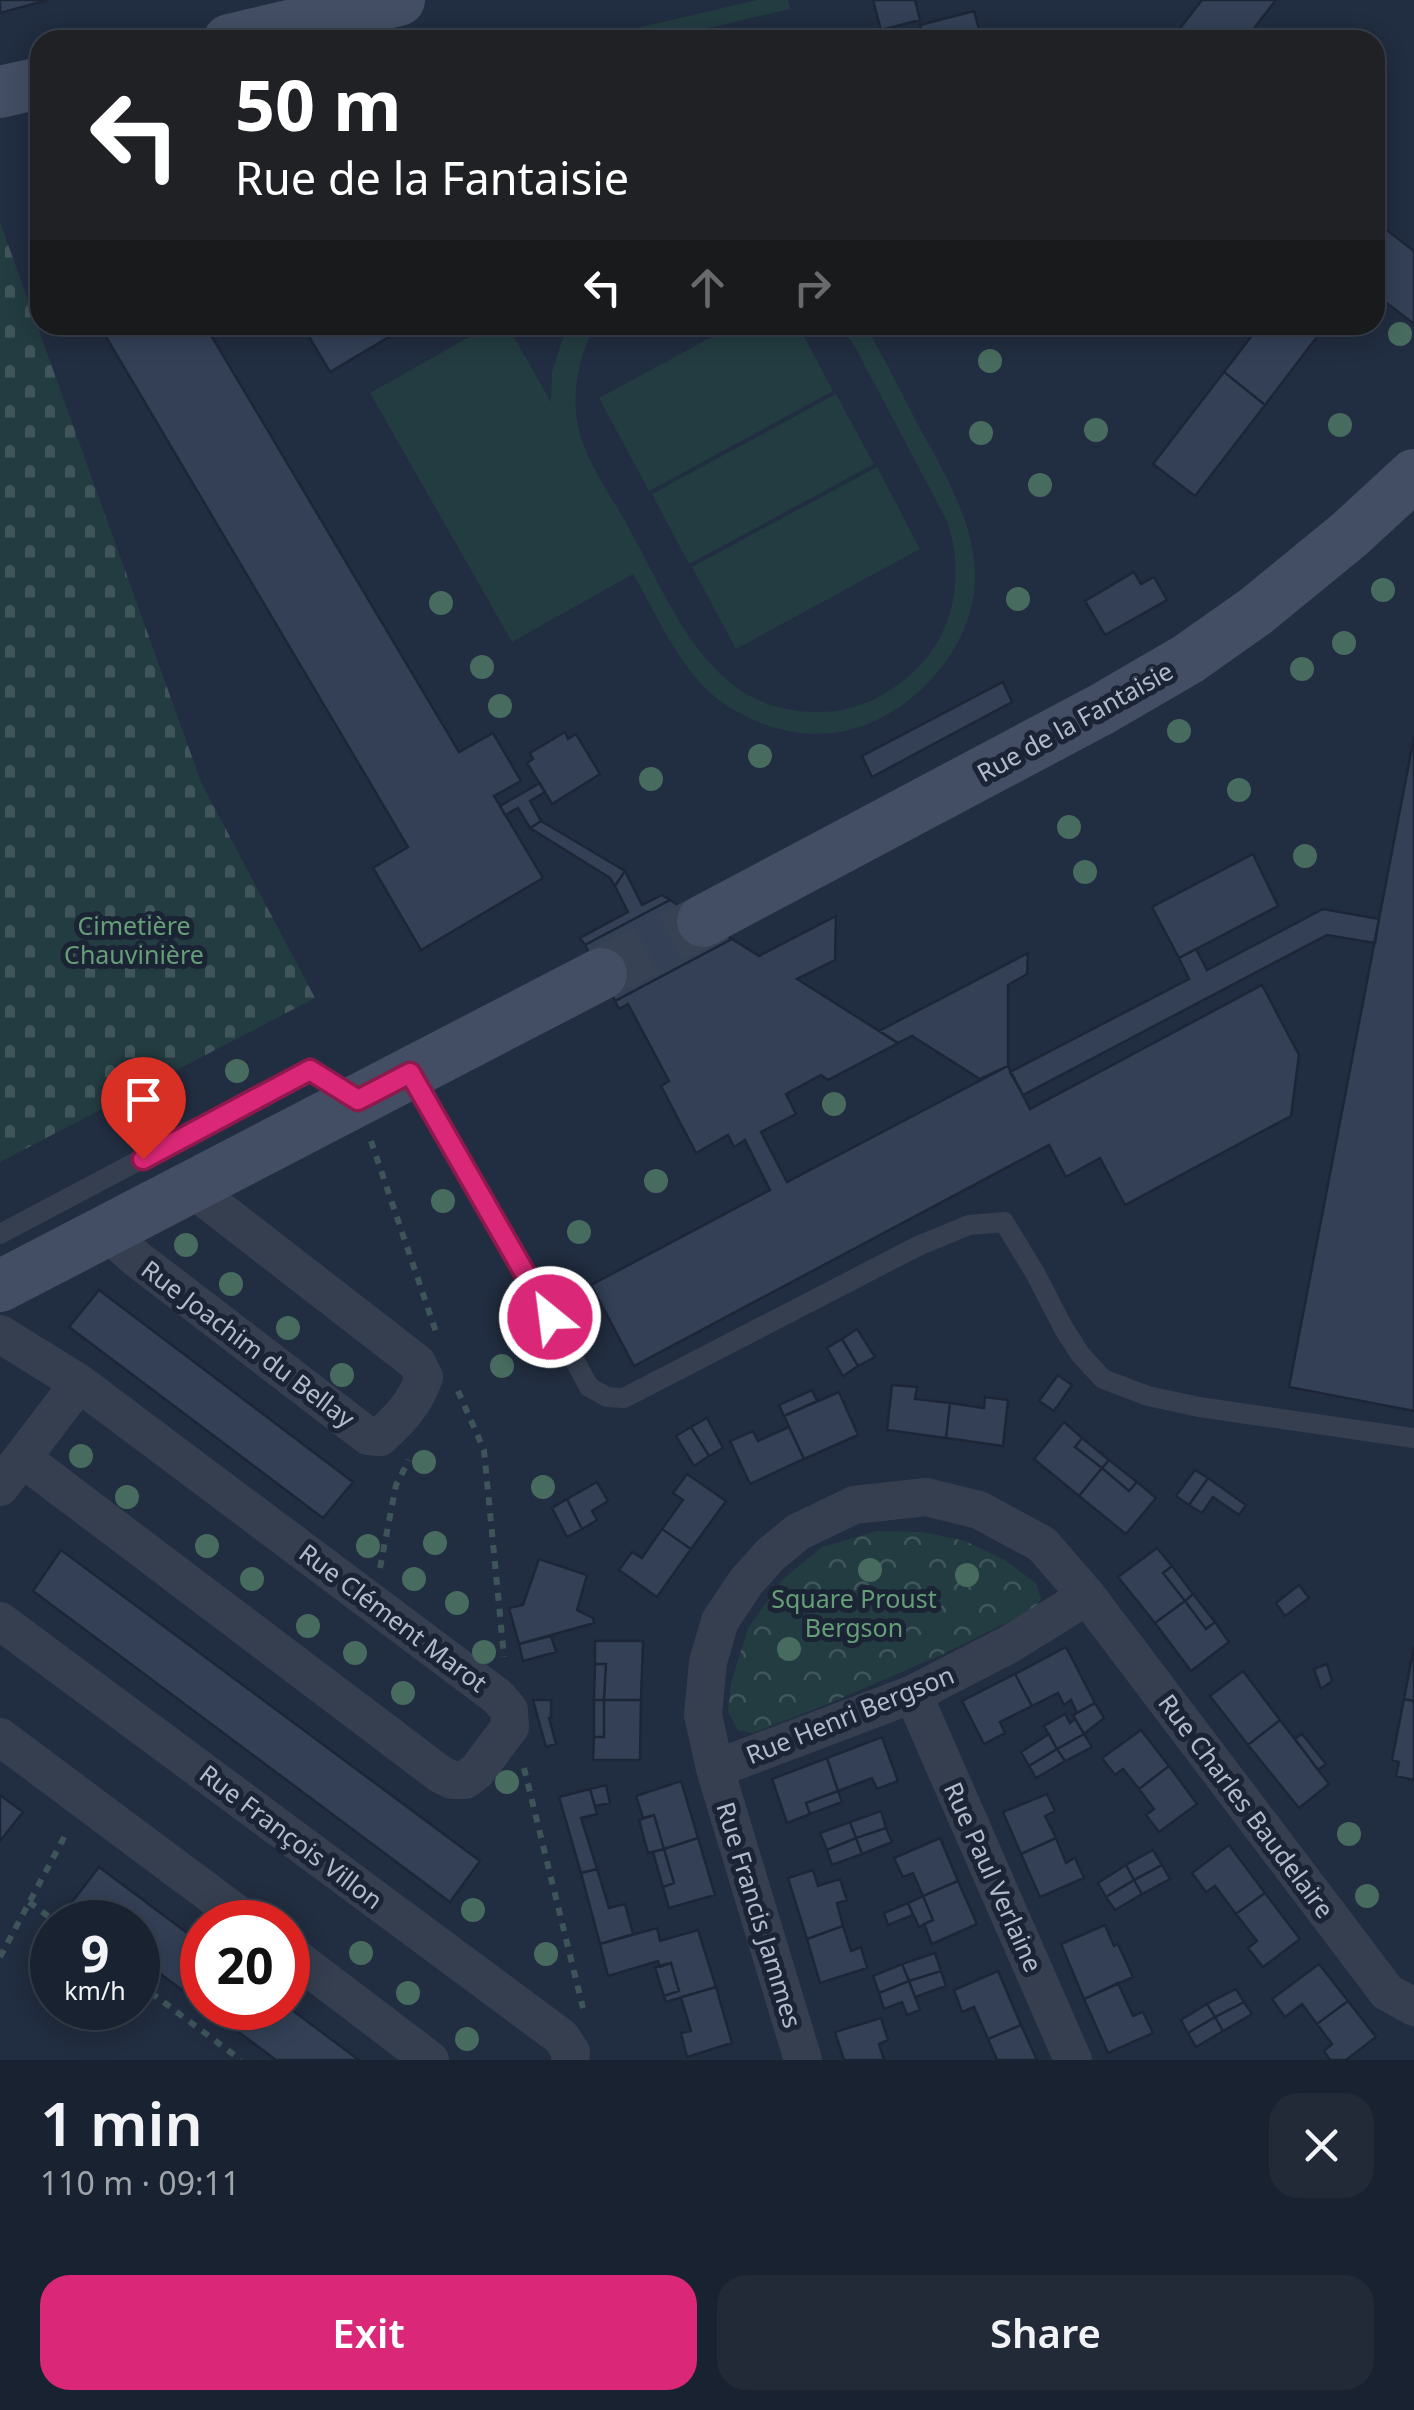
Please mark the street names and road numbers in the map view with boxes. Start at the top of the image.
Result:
street label: Rue de la Fantaisie [970,653,1179,789]
street label: Rue Joachim du Bellay [135,1252,362,1435]
street label: Rue Clément Marot [293,1535,495,1699]
street label: Rue Henri Bergson [741,1657,959,1771]
street label: Rue Charles Baudelaire [1151,1686,1342,1924]
street label: Rue François Villon [193,1756,390,1916]
street label: Rue Paul Verlaine [937,1776,1051,1977]
street label: Rue Francis Jammes [709,1798,810,2032]

